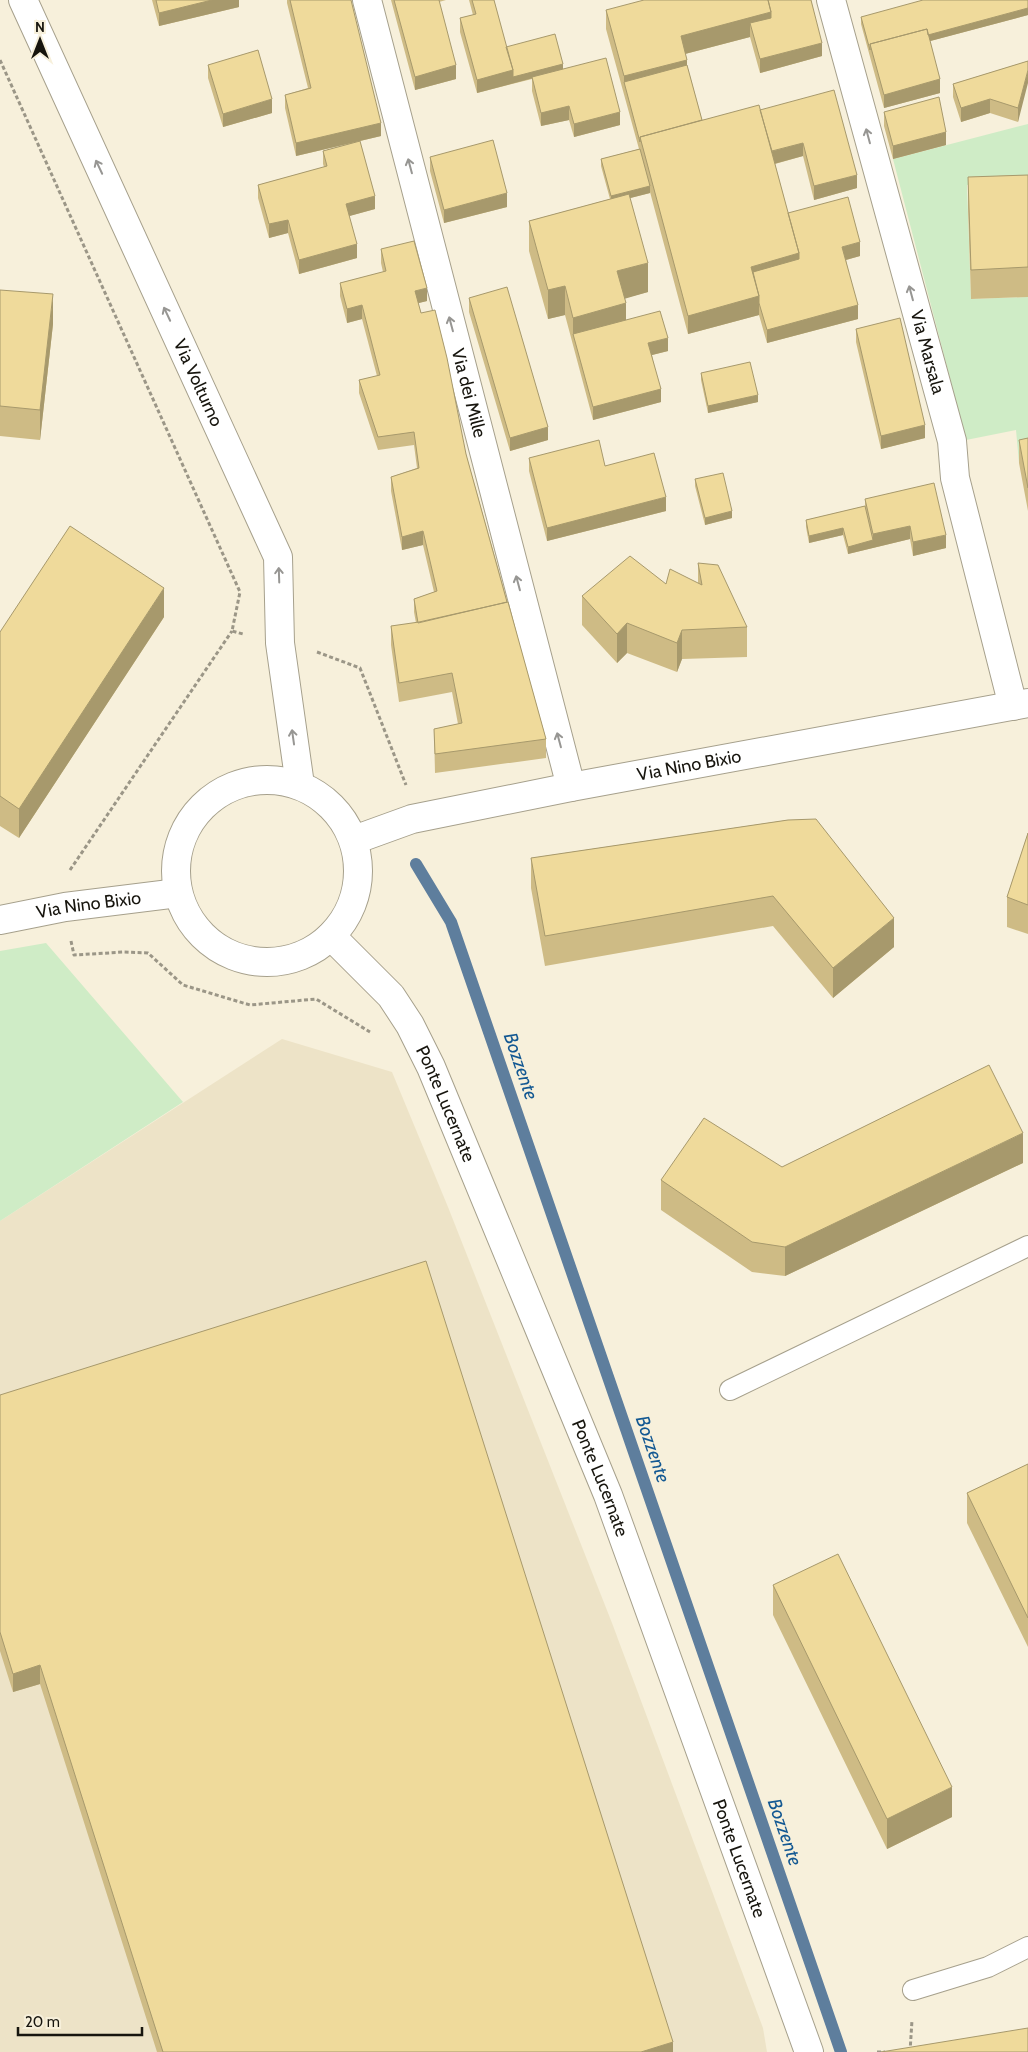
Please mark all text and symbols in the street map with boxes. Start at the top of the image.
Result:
north arrow [15,15,65,65]
text: N [35,18,45,36]
one-way arrow [863,128,873,144]
one-way arrow [405,159,414,175]
one-way arrow [94,160,104,175]
one-way arrow [906,285,916,301]
one-way arrow [162,307,171,322]
street label: Via Marsala [906,308,950,397]
one-way arrow [446,316,455,332]
street label: Via Volturno [169,336,228,430]
street label: Via dei Mille [447,346,491,440]
one-way arrow [274,567,283,583]
one-way arrow [513,575,522,591]
one-way arrow [288,729,298,745]
one-way arrow [554,732,563,748]
street label: Via Nino Bixio [635,745,743,786]
street label: Via Nino Bixio [34,887,142,923]
water label: Bozzente [499,1029,543,1103]
street label: Ponte Lucernate [411,1042,480,1165]
water label: Bozzente [631,1412,675,1486]
street label: Ponte Lucernate [567,1416,633,1540]
water label: Bozzente [763,1795,807,1869]
street label: Ponte Lucernate [708,1796,771,1921]
scale bar [18,2004,141,2036]
text: 20 m [25,2013,60,2031]

